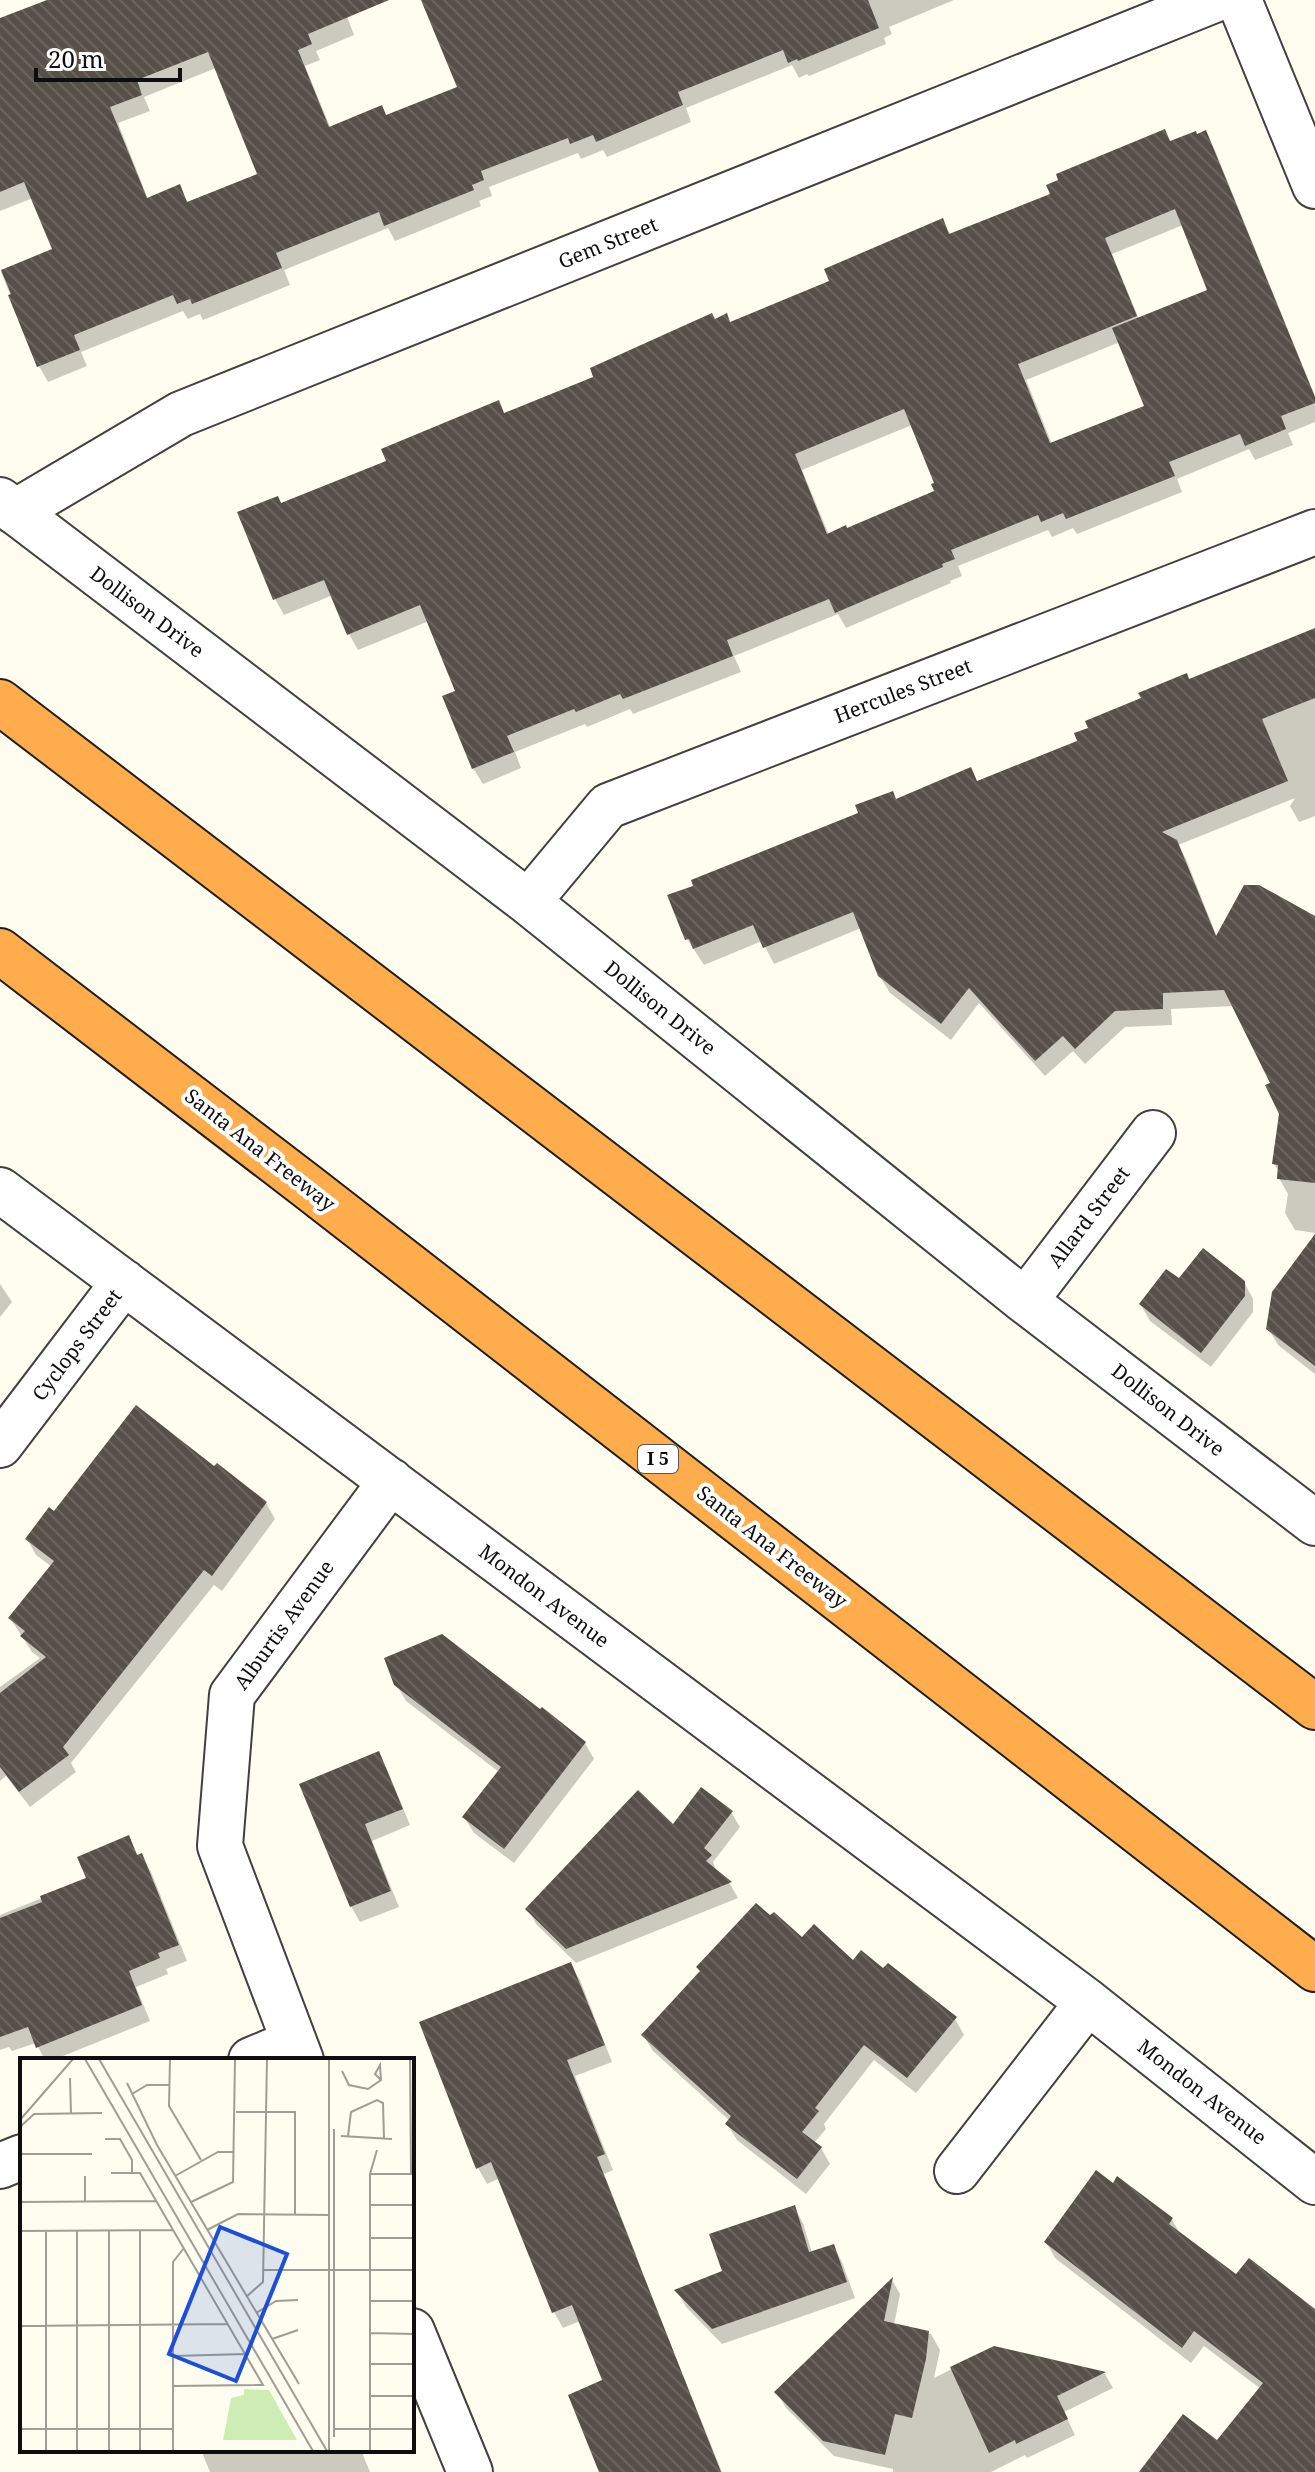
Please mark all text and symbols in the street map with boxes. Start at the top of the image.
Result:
scale bar [36,32,180,82]
text: 20 m [48,42,104,75]
street label: Gem Street [554,210,661,275]
street label: Dollison Drive [85,560,210,663]
street label: Hercules Street [830,652,976,729]
street label: Dollison Drive [599,954,722,1061]
street label: Santa Ana Freeway [179,1082,342,1217]
street label: Allard Street [1042,1160,1136,1273]
street label: Cyclops Street [26,1283,128,1406]
street label: Dollison Drive [1106,1357,1230,1462]
road number: I 5 [638,1445,678,1473]
street label: Santa Ana Freeway [691,1479,854,1614]
street label: Mondon Avenue [474,1538,615,1654]
street label: Alburtis Avenue [227,1555,340,1695]
street label: Mondon Avenue [1132,2033,1272,2150]
inset map [20,2058,414,2452]

